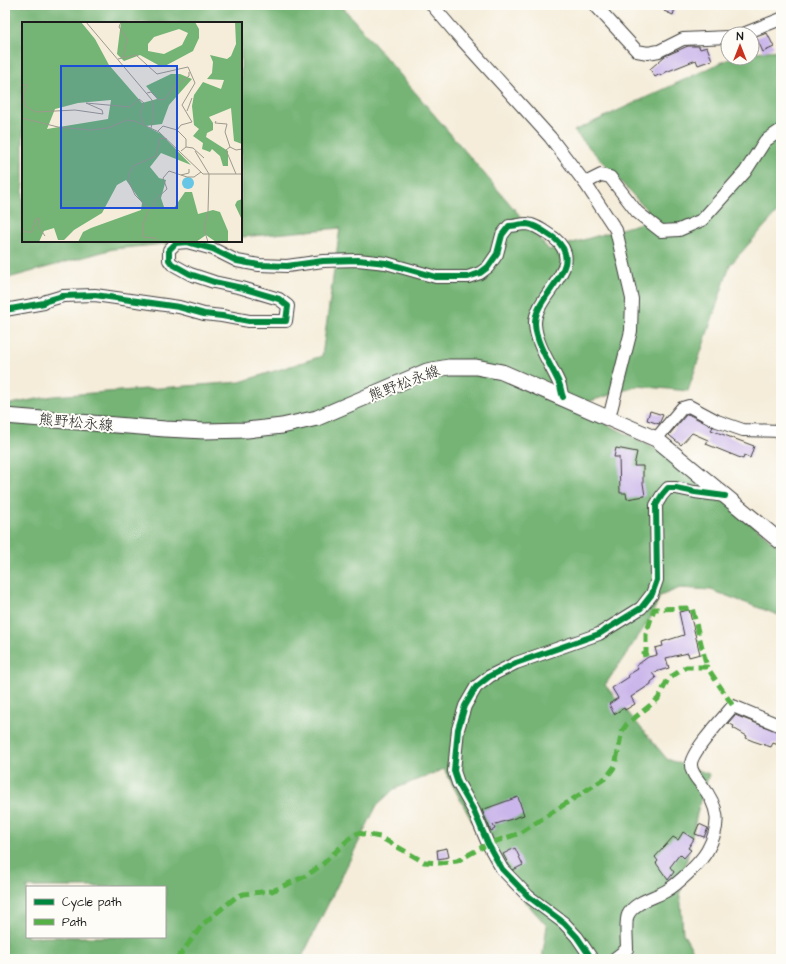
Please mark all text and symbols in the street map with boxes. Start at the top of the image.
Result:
inset map [22,22,242,242]
north arrow [720,26,760,66]
text: N [737,29,744,44]
street label: 熊野松永線 [365,360,443,407]
street label: 熊野松永線 [38,409,114,436]
legend [26,886,166,938]
text: Cycle path [62,894,121,912]
text: Path [62,914,87,931]

